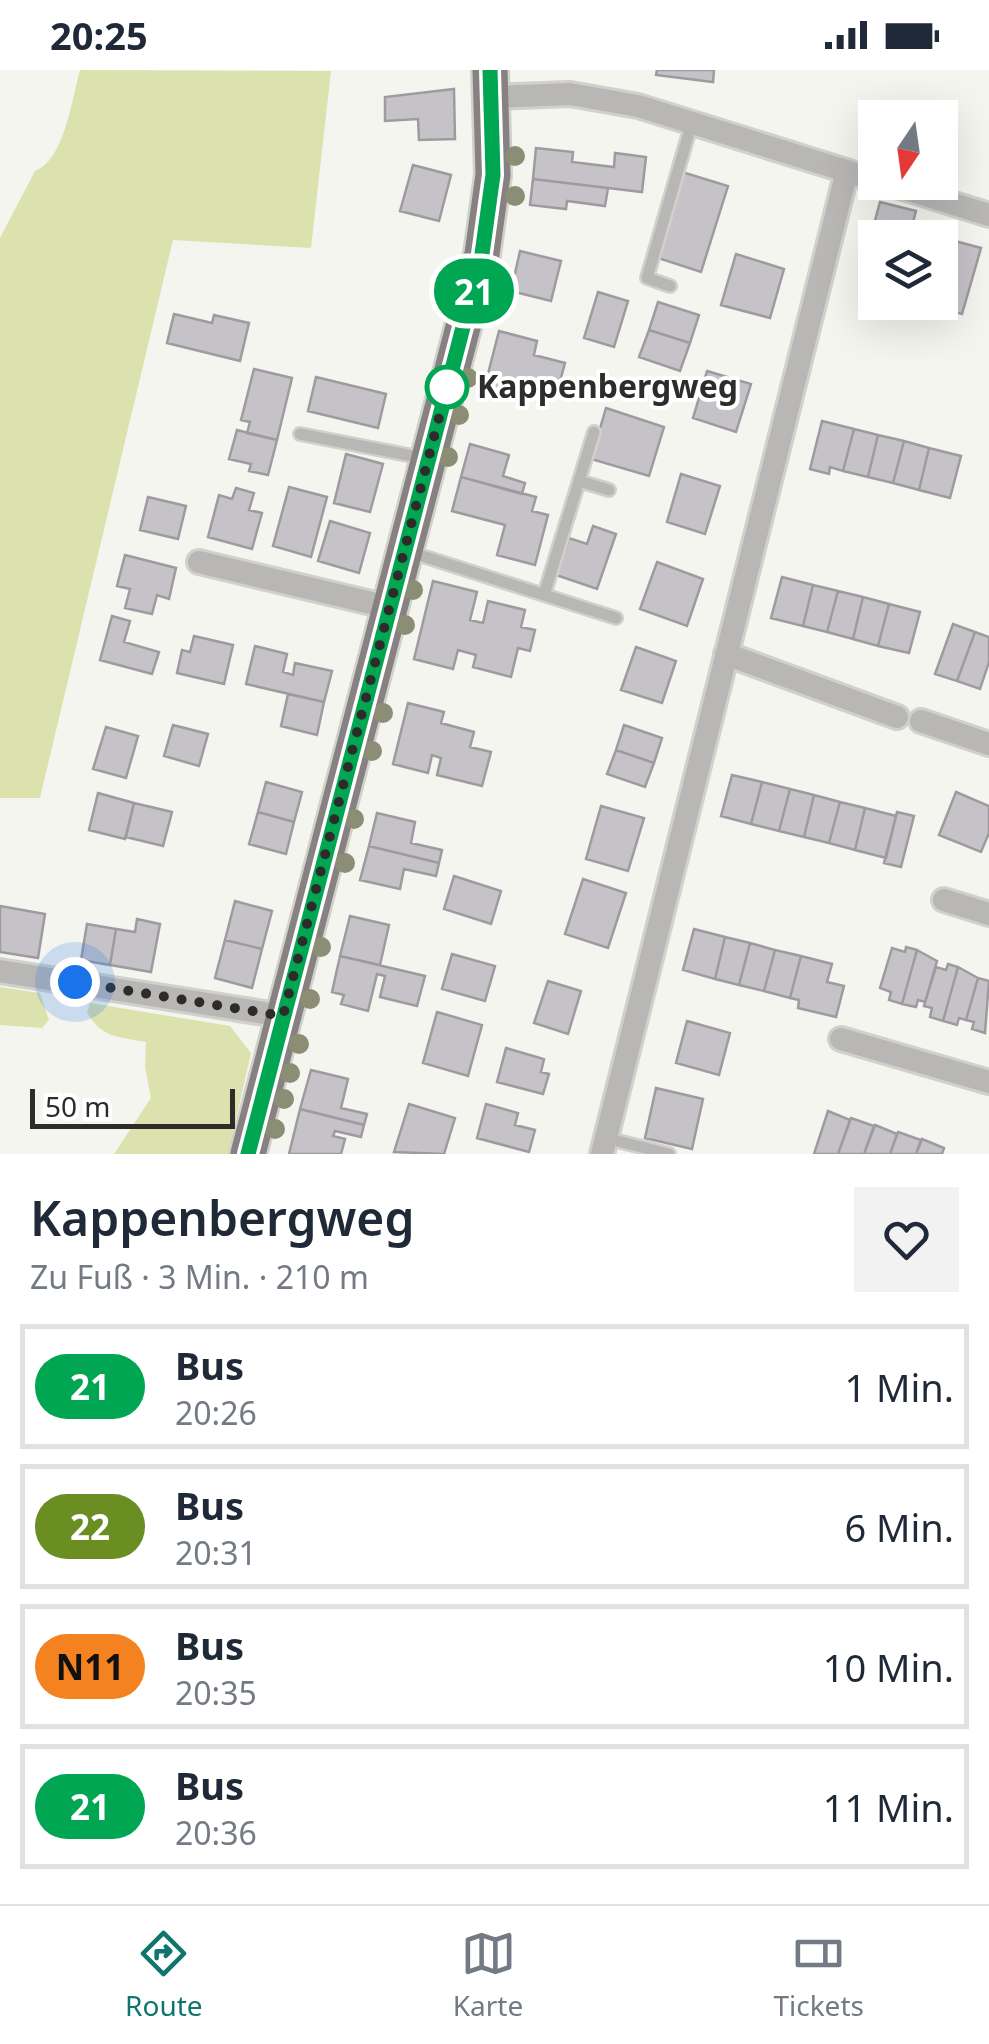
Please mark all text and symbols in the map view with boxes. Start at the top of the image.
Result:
text: 20:25 [50,9,148,61]
north arrow [858,100,958,200]
map controls [858,100,958,320]
button: layers [858,220,958,320]
line badge: 21 [429,258,519,324]
text: 21 [454,268,494,315]
place label: Kappenbergweg [477,364,738,407]
marker: Kappenbergweg [426,366,468,408]
your location [50,957,100,1007]
scale bar [30,1084,235,1128]
text: 50 m [45,1087,111,1125]
text: Kappenbergweg [30,1185,414,1250]
button: heart [854,1187,959,1292]
text: Zu Fuß · 3 Min. · 210 m [30,1255,369,1298]
text: Bus [175,1339,244,1391]
text: 1 Min. [844,1361,954,1413]
text: 21 [70,1363,110,1410]
text: 20:26 [175,1391,257,1434]
text: Bus [175,1479,244,1531]
text: 6 Min. [844,1501,954,1553]
text: 22 [70,1503,110,1550]
text: 20:31 [175,1531,257,1574]
text: Bus [175,1619,244,1671]
text: 10 Min. [823,1641,954,1693]
text: N11 [56,1643,124,1690]
text: 20:35 [175,1671,257,1714]
text: Bus [175,1759,244,1811]
text: 11 Min. [823,1781,954,1833]
text: 21 [70,1783,110,1830]
text: 20:36 [175,1811,257,1854]
tab: Route [125,1926,203,2024]
tab: Karte [453,1926,523,2024]
tab: Tickets [773,1926,864,2024]

